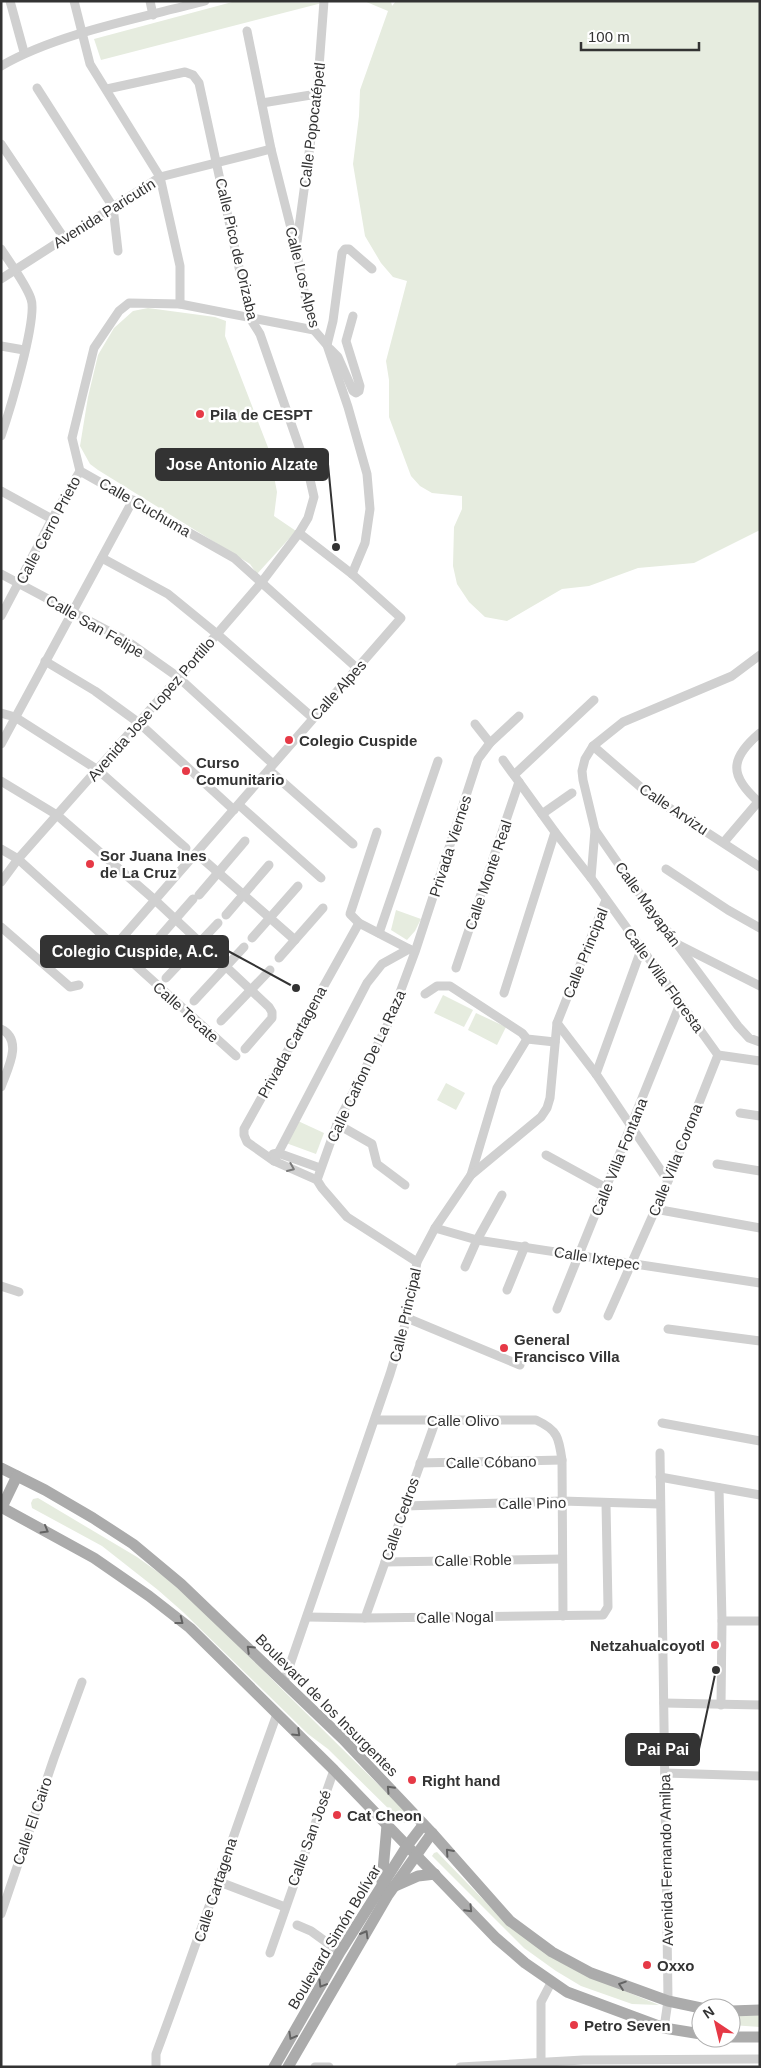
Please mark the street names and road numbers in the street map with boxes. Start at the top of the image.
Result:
street label: Calle Popocatépetl [296,61,328,189]
street label: Avenida Paricutín [50,175,158,251]
street label: Calle Pico de Orizaba [212,176,262,322]
street label: Calle Los Alpes [282,225,324,329]
street label: Calle Cerro Prieto [13,473,83,587]
street label: Calle Cuchuma [96,474,194,540]
street label: Calle San Felipe [43,591,147,661]
street label: Avenida Jose Lopez Portillo [84,634,218,784]
street label: Calle Alpes [307,656,369,724]
street label: Calle Arvizu [636,780,712,838]
street label: Privada Viernes [426,793,474,899]
street label: Calle Monte Real [461,818,515,932]
street label: Calle Mayapán [612,859,684,949]
street label: Calle Principal [559,905,611,1001]
street label: Calle Villa Floresta [620,925,708,1036]
street label: Calle Tecate [150,978,222,1046]
street label: Privada Cartagena [254,983,330,1101]
street label: Calle Cañon De La Raza [323,987,409,1145]
street label: Calle Villa Fontana [588,1095,651,1218]
street label: Calle Villa Corona [645,1101,706,1219]
street label: Calle Ixtepec [553,1243,642,1273]
street label: Calle Principal [386,1266,424,1364]
street label: Calle Olivo [427,1412,499,1429]
street label: Calle Cóbano [445,1453,537,1471]
street label: Calle Cedros [378,1475,422,1563]
street label: Calle Pino [498,1494,566,1512]
street label: Calle Roble [434,1551,512,1569]
street label: Calle Nogal [416,1608,494,1626]
street label: Boulevard de los Insurgentes [252,1630,402,1780]
street label: Avenida Fernando Amilpa [656,1773,676,1946]
street label: Calle El Cairo [9,1775,55,1867]
street label: Calle San José [284,1788,334,1888]
street label: Calle Cartagena [190,1835,240,1944]
street label: Boulevard Simón Bolívar [284,1862,384,2012]

